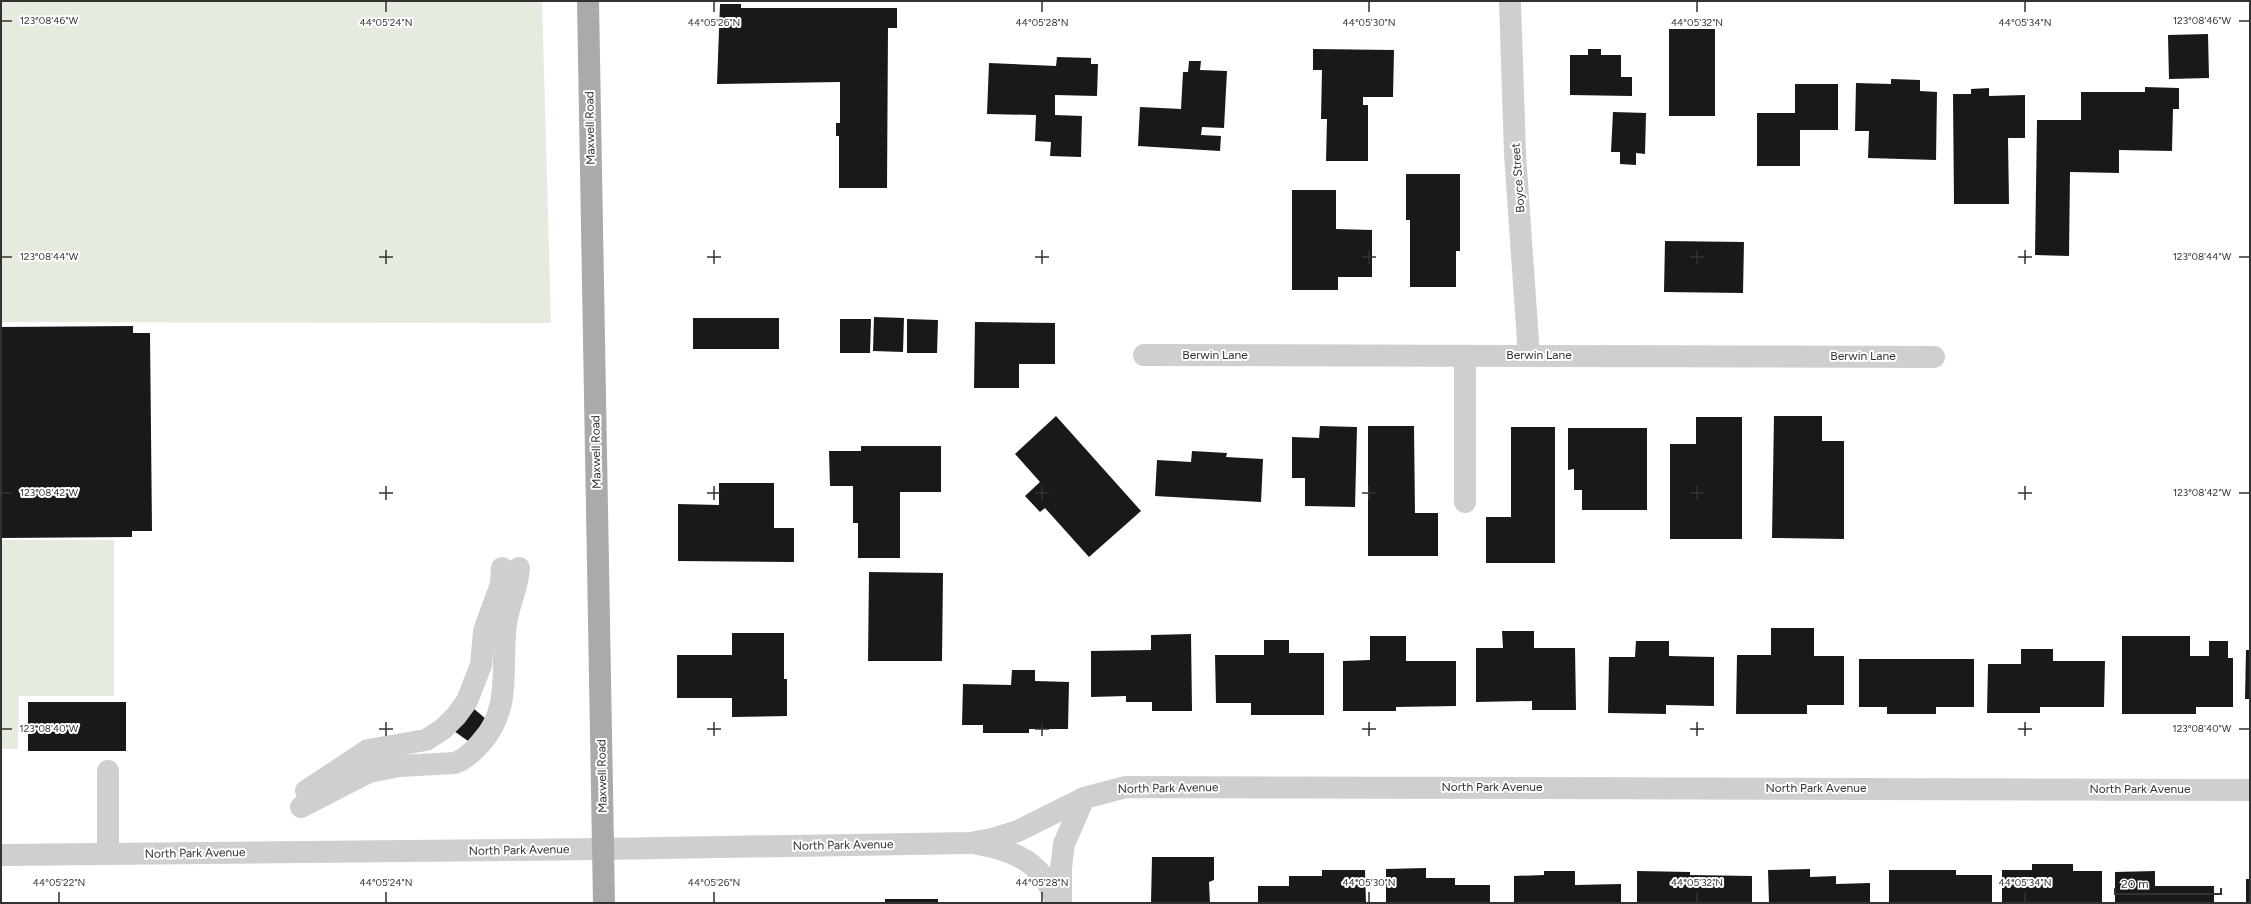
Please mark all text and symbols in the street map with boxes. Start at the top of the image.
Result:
text: 123°08'46"W [20,14,78,27]
text: 123°08'46"W [2173,14,2231,27]
text: 44°05'24"N [359,16,413,29]
text: 44°05'26"N [688,16,740,29]
text: 44°05'28"N [1016,16,1068,29]
text: 44°05'30"N [1342,16,1396,29]
text: 44°05'32"N [1671,16,1723,29]
text: 44°05'34"N [1999,16,2051,29]
street label: Maxwell Road [582,91,598,165]
street label: Boyce Street [1509,142,1527,213]
text: 123°08'44"W [20,250,79,263]
text: 123°08'44"W [2173,250,2232,263]
street label: Berwin Lane [1182,348,1248,362]
street label: Berwin Lane [1506,348,1572,362]
street label: Berwin Lane [1830,349,1896,363]
street label: Maxwell Road [588,415,604,489]
text: 123°08'42"W [20,486,78,499]
text: 123°08'42"W [2173,486,2231,499]
text: 123°08'40"W [20,722,79,735]
text: 123°08'40"W [2173,722,2232,735]
street label: Maxwell Road [594,739,610,813]
street label: North Park Avenue [1117,780,1219,796]
street label: North Park Avenue [1442,780,1543,794]
street label: North Park Avenue [1766,781,1867,795]
street label: North Park Avenue [2090,782,2191,796]
street label: North Park Avenue [792,837,894,853]
street label: North Park Avenue [468,842,570,858]
street label: North Park Avenue [144,845,246,861]
scale bar [2115,870,2221,896]
text: 44°05'22"N [33,876,85,889]
text: 44°05'24"N [359,876,413,889]
text: 44°05'26"N [688,876,740,889]
text: 44°05'28"N [1016,876,1068,889]
text: 44°05'30"N [1342,876,1396,889]
text: 44°05'32"N [1671,876,1723,889]
text: 44°05'34"N [1999,876,2051,889]
text: 20 m [2121,877,2149,891]

